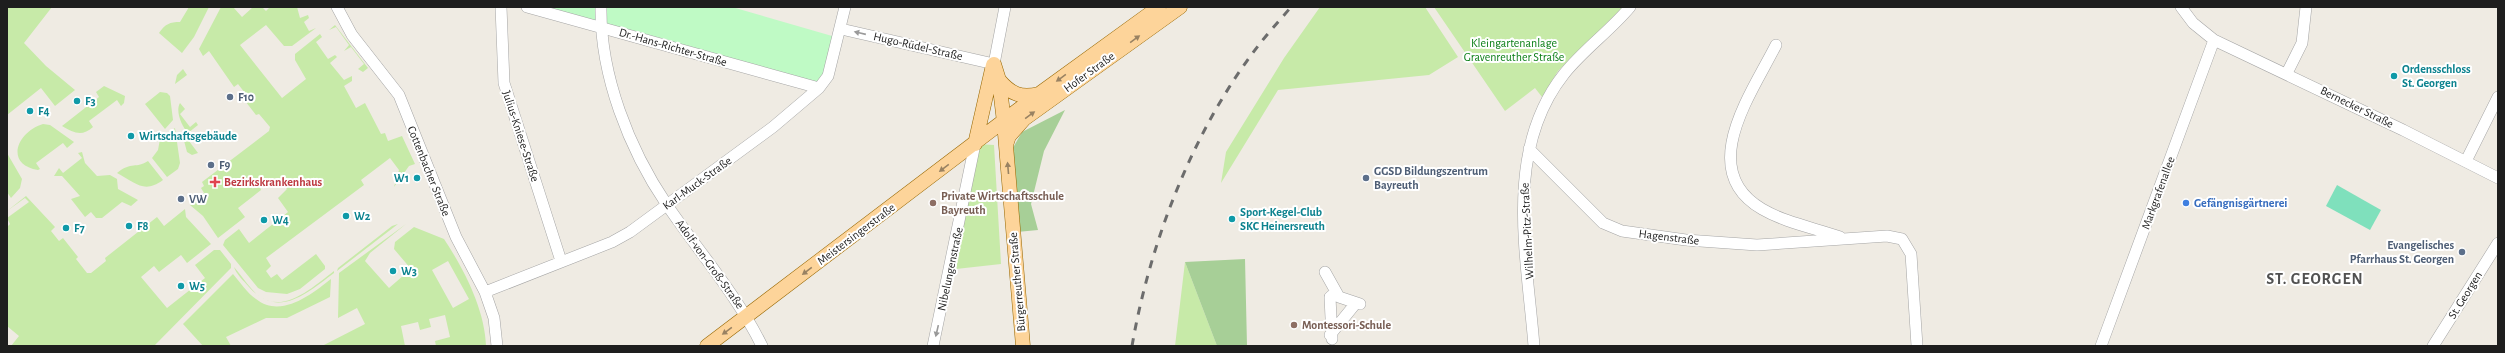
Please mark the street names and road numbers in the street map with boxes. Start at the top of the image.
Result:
street label: Dr.-Hans-Richter-Straße [618,26,728,68]
street label: Hugo-Rüdel-Straße [872,30,964,62]
street label: Hofer Straße [1061,50,1117,94]
street label: Bernecker Straße [2319,84,2395,130]
street label: Julius-Kniese-Straße [501,89,541,183]
street label: Cottenbacher Straße [405,124,453,218]
street label: Karl-Muck-Straße [660,154,734,212]
street label: Markgrafenallee [2139,155,2177,231]
street label: Wilhelm-Pitz-Straße [1518,182,1536,280]
street label: Meistersingerstraße [815,201,897,267]
street label: Adolf-von-Groß-Straße [674,217,746,311]
street label: Nibelungenstraße [935,226,965,312]
street label: Hagenstraße [1638,227,1700,247]
street label: Bürgerreuther Straße [1007,232,1027,332]
street label: St. Georgen [2446,269,2484,321]

